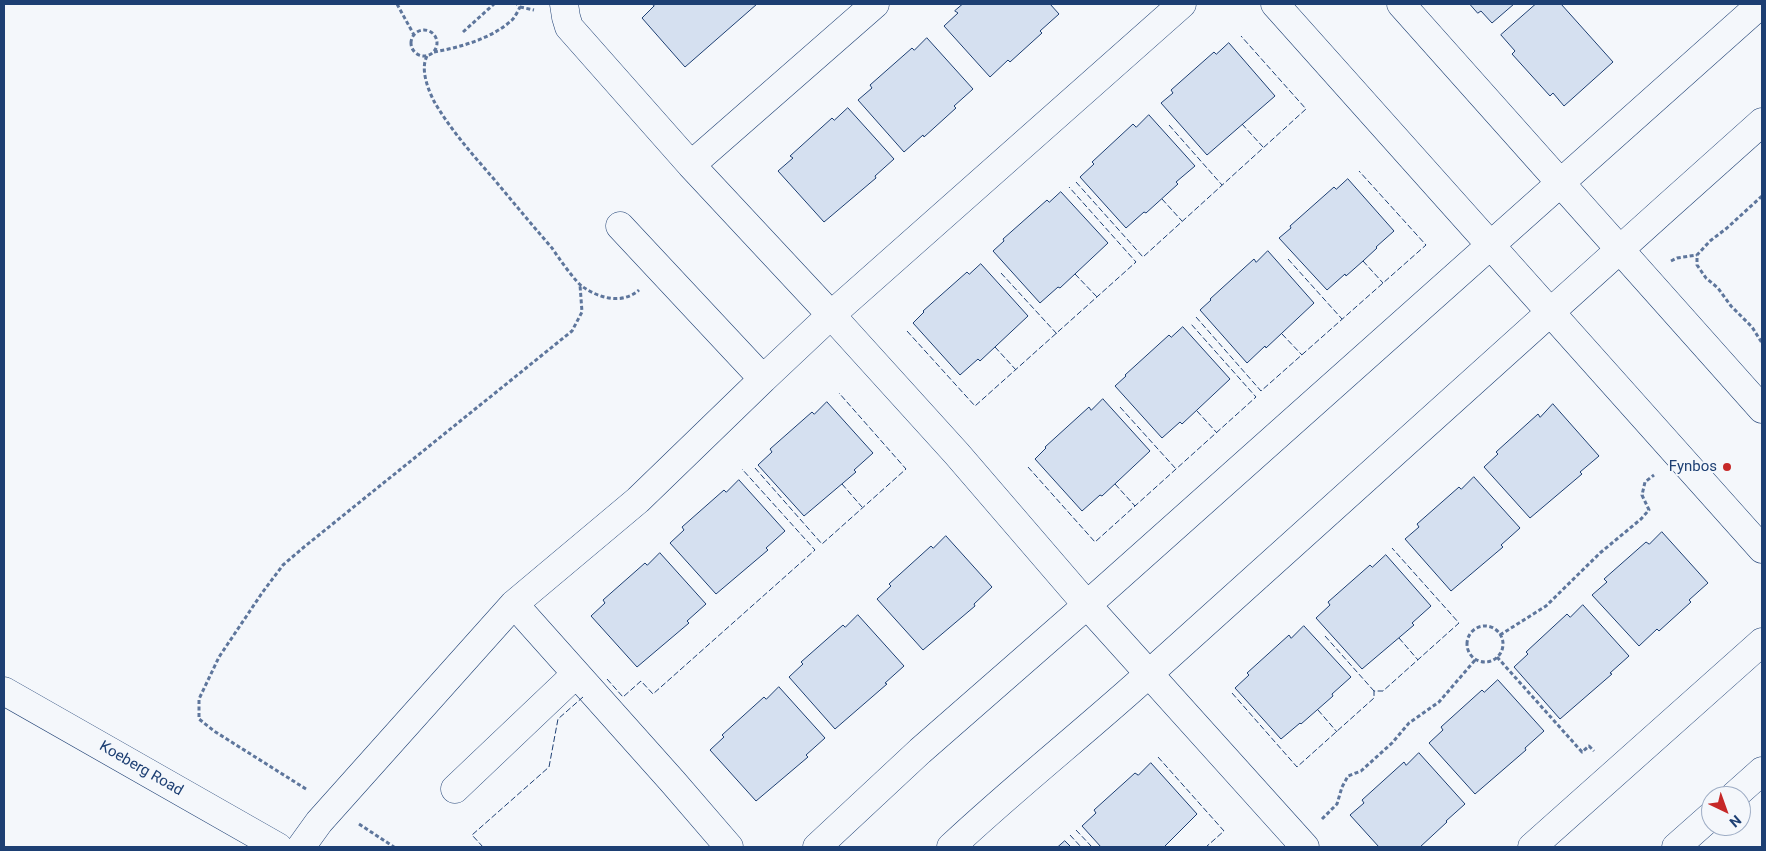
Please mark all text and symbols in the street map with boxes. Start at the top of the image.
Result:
place label: Fynbos [1669,458,1717,476]
marker: Fynbos [1721,461,1733,473]
street label: Koeberg Road [96,738,186,800]
north arrow [1701,786,1751,836]
text: N [1726,812,1744,831]

